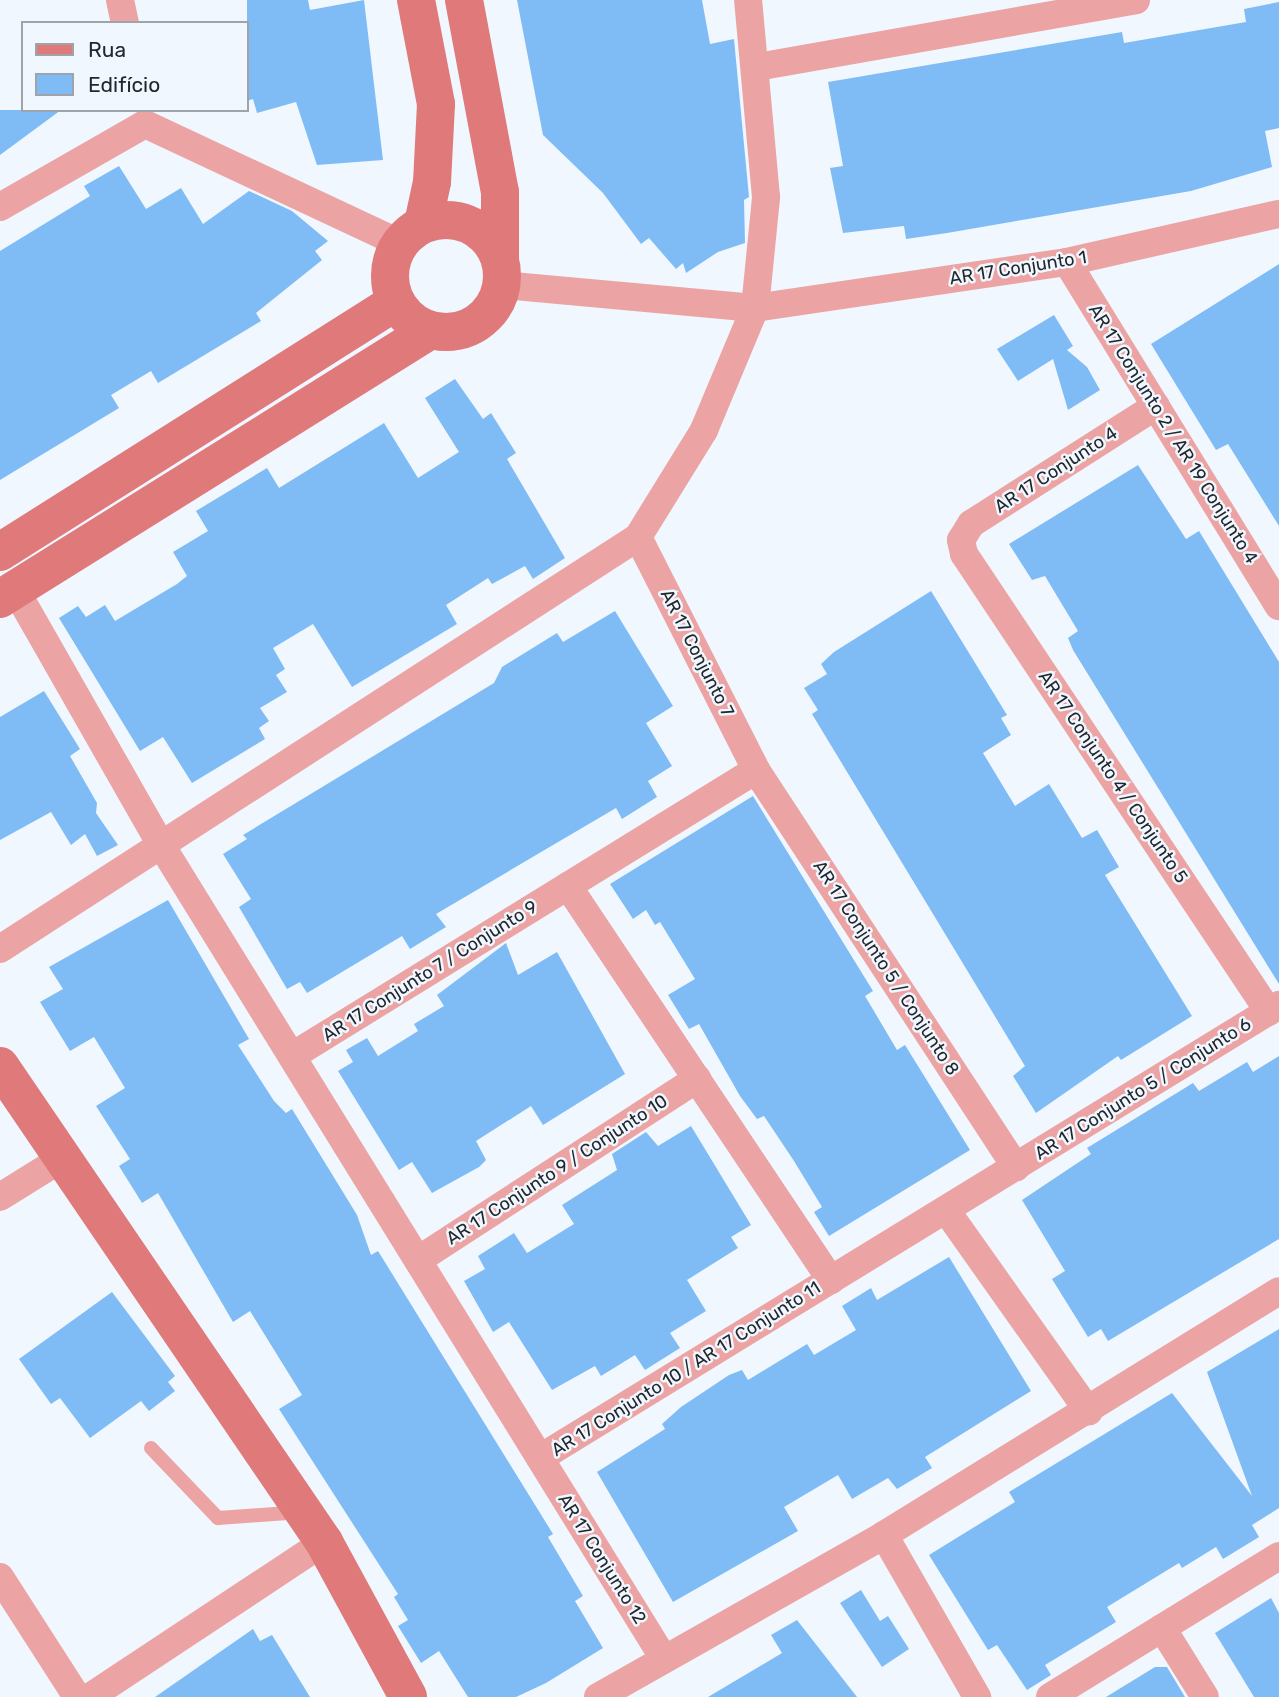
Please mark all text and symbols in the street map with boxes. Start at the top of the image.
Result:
legend [21,21,248,112]
text: Rua [88,37,126,62]
text: Edifício [88,72,160,97]
street label: AR 17 Conjunto 1 [948,246,1088,290]
street label: AR 17 Conjunto 2 / AR 19 Conjunto 4 [1084,300,1262,568]
street label: AR 17 Conjunto 4 [991,422,1121,518]
street label: AR 17 Conjunto 7 [656,586,738,720]
street label: AR 17 Conjunto 4 / Conjunto 5 [1034,667,1192,887]
street label: AR 17 Conjunto 5 / Conjunto 8 [808,857,964,1079]
street label: AR 17 Conjunto 7 / Conjunto 9 [319,896,541,1046]
street label: AR 17 Conjunto 5 / Conjunto 6 [1031,1013,1255,1165]
street label: AR 17 Conjunto 9 / Conjunto 10 [442,1090,672,1250]
street label: AR 17 Conjunto 10 / AR 17 Conjunto 11 [547,1277,825,1461]
street label: AR 17 Conjunto 12 [553,1490,651,1628]

